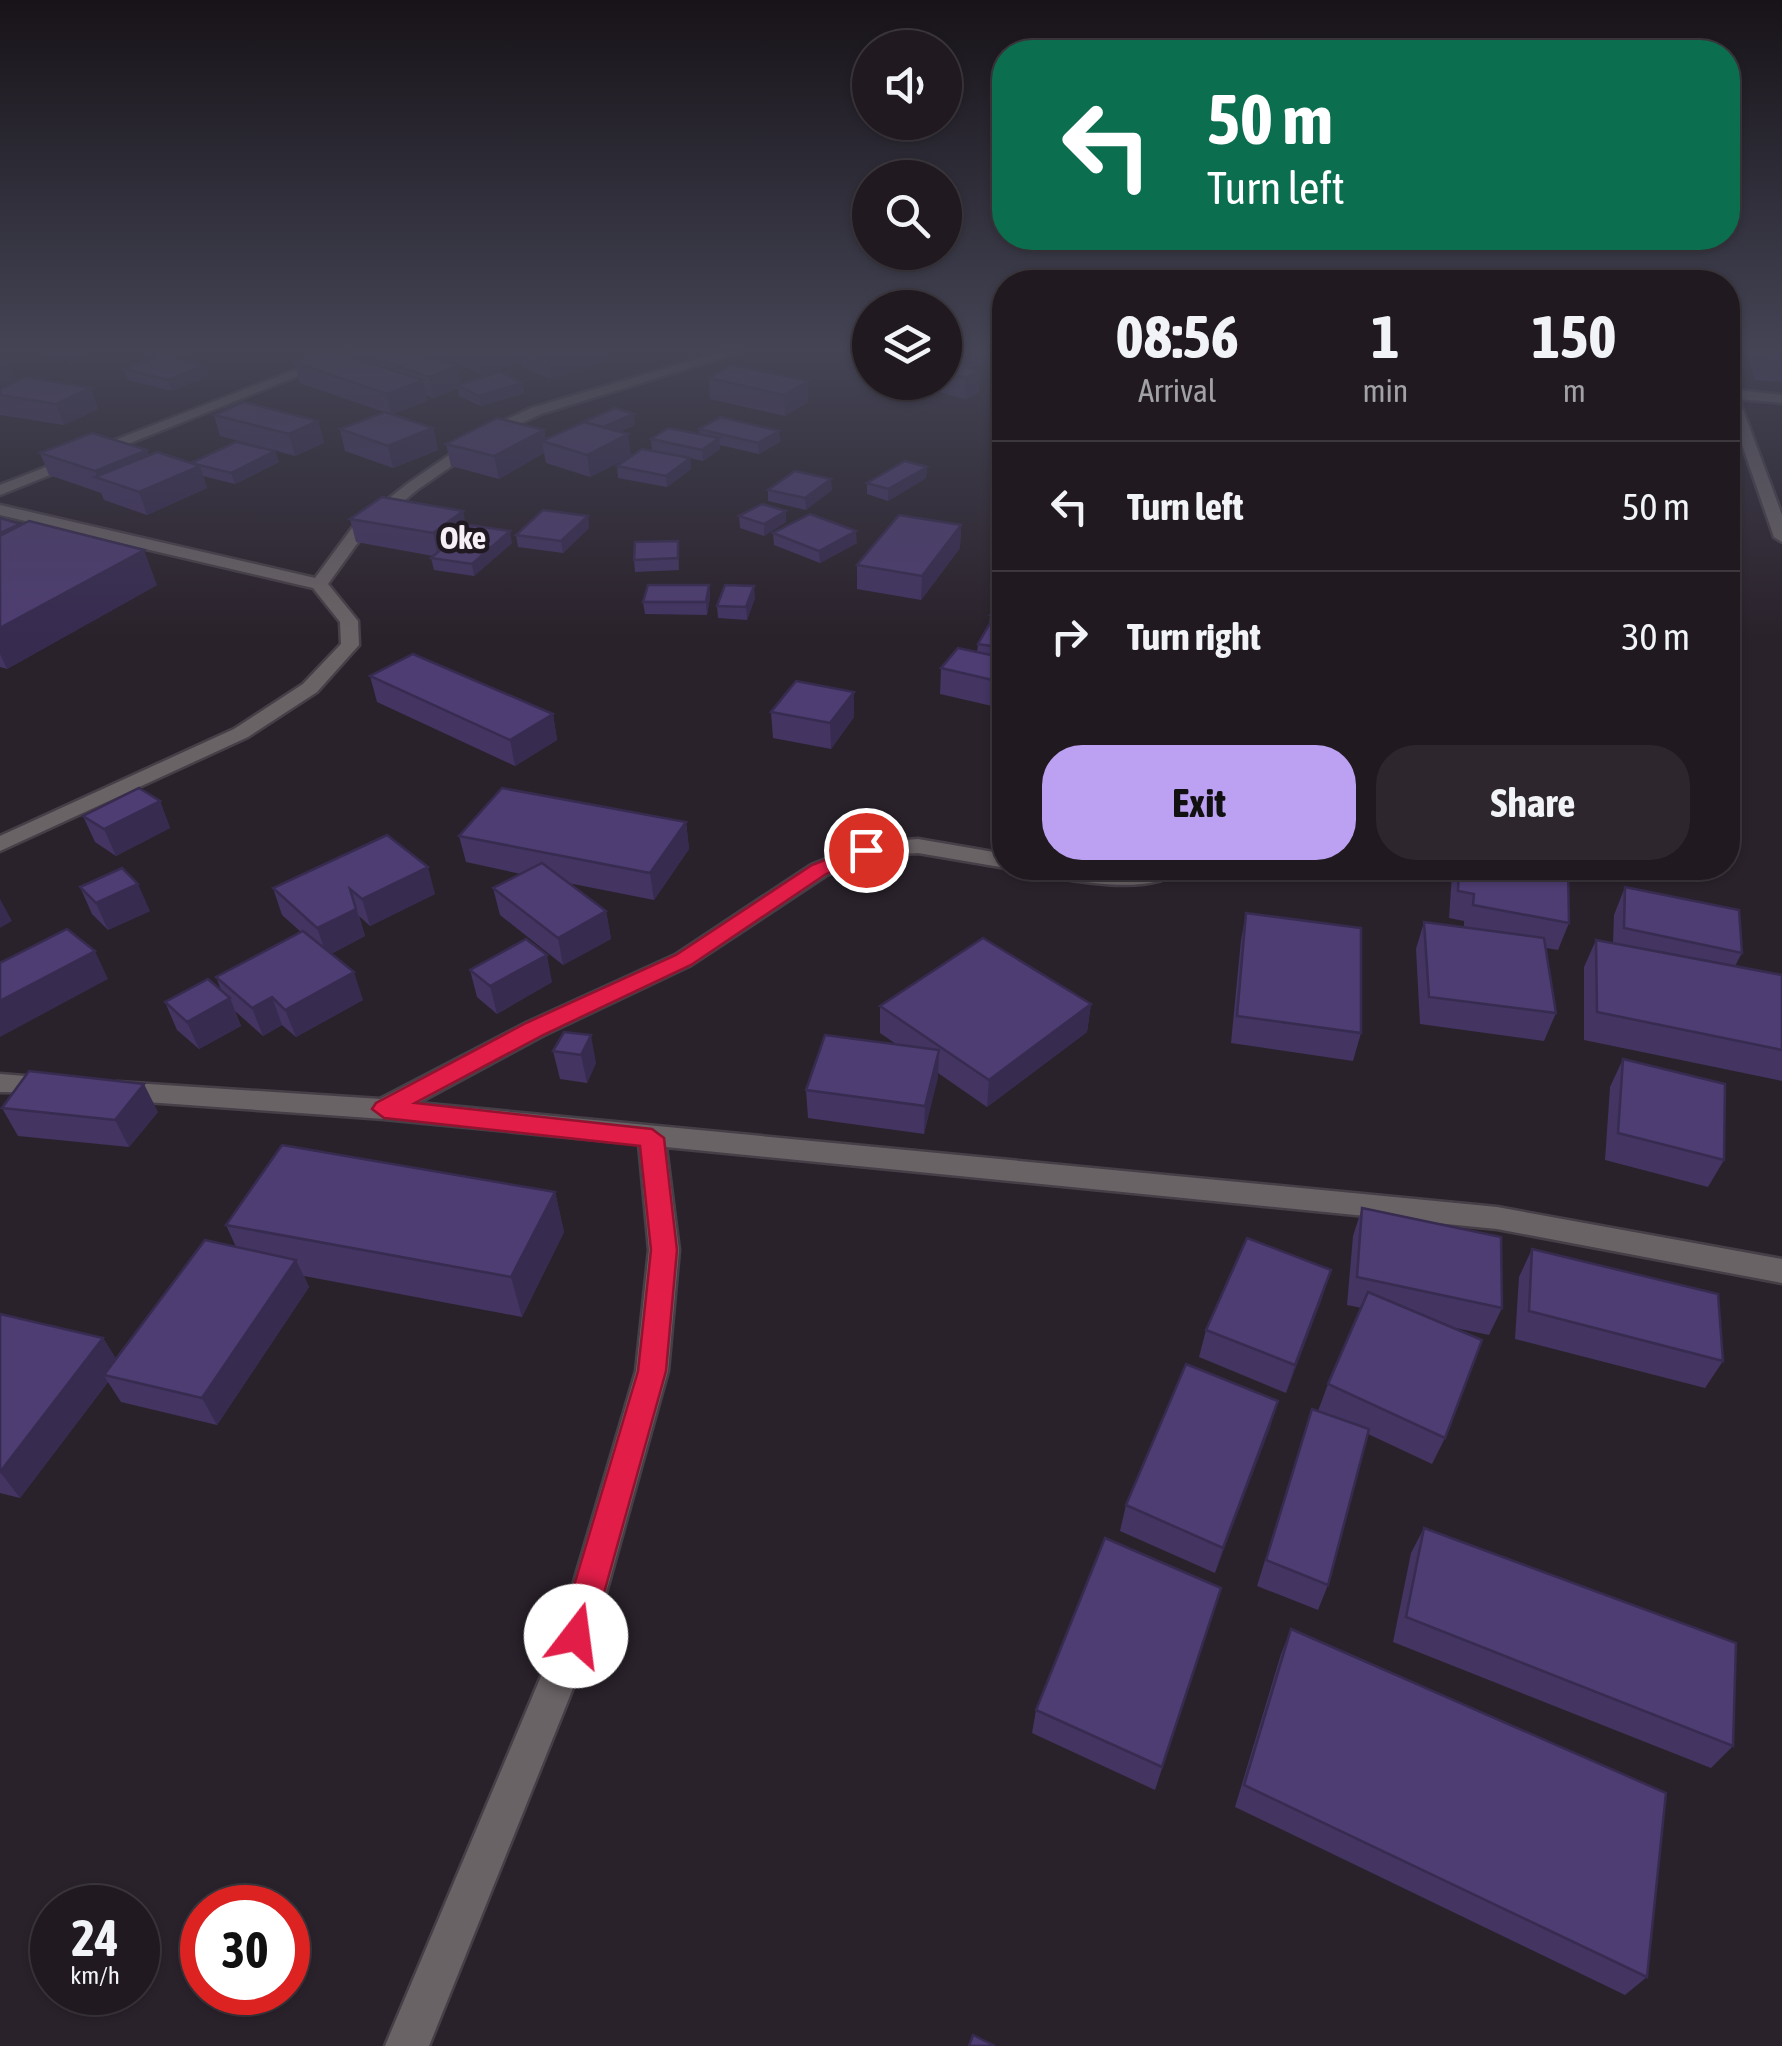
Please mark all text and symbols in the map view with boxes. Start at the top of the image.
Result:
map controls [852,30,962,400]
button: sound [852,30,962,140]
text: 50 m [1207,79,1333,159]
icon: left [1042,80,1172,210]
button: search [852,160,962,270]
text: Turn left [1207,162,1345,214]
button: layers [852,290,962,400]
text: 08:56 [1115,302,1239,371]
text: 1 [1371,302,1400,371]
text: 150 [1532,302,1616,371]
text: Arrival [1138,372,1216,409]
text: min [1362,372,1408,409]
text: m [1563,372,1586,409]
icon: left [1042,479,1097,534]
text: Turn left [1127,485,1243,528]
text: 50 m [1622,485,1690,528]
district label: Oke [440,519,486,556]
icon: right [1042,609,1097,664]
text: Turn right [1127,615,1261,658]
text: 30 m [1622,615,1690,658]
button: Exit [1042,745,1356,860]
button: Share [1376,745,1690,860]
pin [824,808,909,893]
icon: arrive [839,823,894,878]
position arrow [524,1584,628,1688]
speed limit sign: 30 [180,1885,310,2015]
text: 24 [71,1909,118,1967]
text: km/h [70,1961,120,1989]

